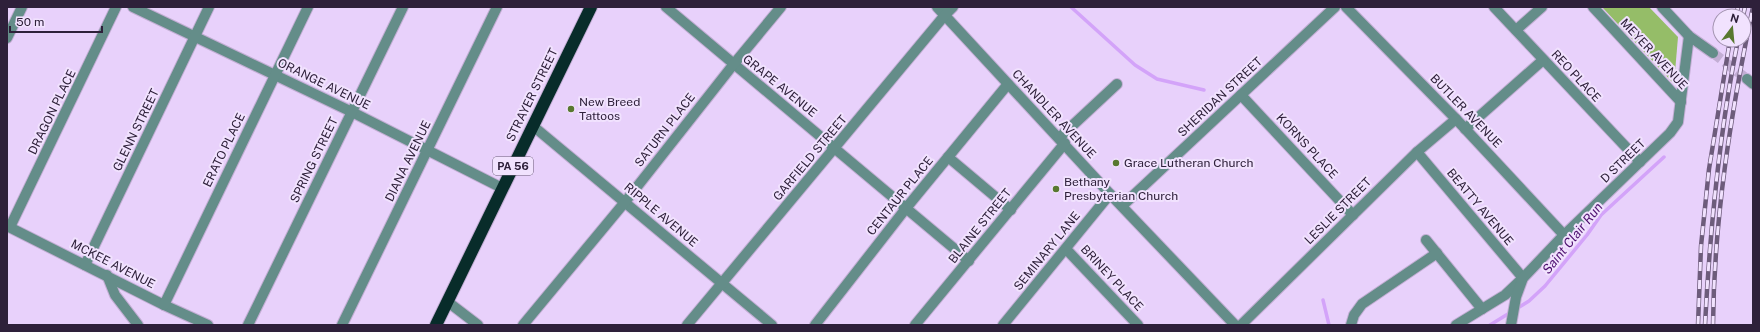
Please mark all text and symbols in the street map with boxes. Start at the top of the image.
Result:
scale bar [10,8,102,34]
north arrow [1712,8,1752,48]
text: N [1729,11,1741,25]
text: 50 m [16,15,44,29]
street label: MEYER AVENUE [1618,16,1690,92]
street label: STRAYER STREET [503,46,561,144]
street label: REO PLACE [1548,47,1604,105]
street label: GRAPE AVENUE [740,52,820,120]
street label: SHERIDAN STREET [1175,54,1265,140]
street label: ORANGE AVENUE [275,56,373,112]
street label: DRAGON PLACE [25,67,79,157]
street label: CHANDLER AVENUE [1009,67,1099,161]
street label: BUTLER AVENUE [1427,71,1505,151]
street label: GLENN STREET [110,87,162,173]
street label: SATURN PLACE [632,90,698,170]
place label: New Breed Tattoos [579,95,640,123]
marker: New Breed Tattoos [566,104,576,114]
street label: ERATO PLACE [200,111,248,189]
street label: KORNS PLACE [1273,111,1341,181]
street label: GARFIELD STREET [770,112,850,204]
street label: SPRING STREET [287,115,341,205]
street label: DIANA AVENUE [382,118,434,204]
street label: D STREET [1598,136,1648,186]
street label: CENTAUR PLACE [864,154,936,238]
place label: Grace Lutheran Church [1124,156,1254,170]
road number: PA 56 [493,157,533,175]
marker: Grace Lutheran Church [1111,158,1121,168]
street label: BEATTY AVENUE [1444,166,1516,248]
place label: Bethany Presbyterian Church [1064,175,1178,203]
street label: LESLIE STREET [1302,175,1374,247]
street label: RIPPLE AVENUE [621,180,701,250]
marker: Bethany Presbyterian Church [1051,184,1061,194]
street label: BLAINE STREET [946,186,1014,266]
water label: Saint Clair Run [1539,200,1606,277]
street label: SEMINARY LANE [1011,209,1083,293]
street label: MCKEE AVENUE [69,237,157,291]
street label: BRINEY PLACE [1078,242,1146,314]

